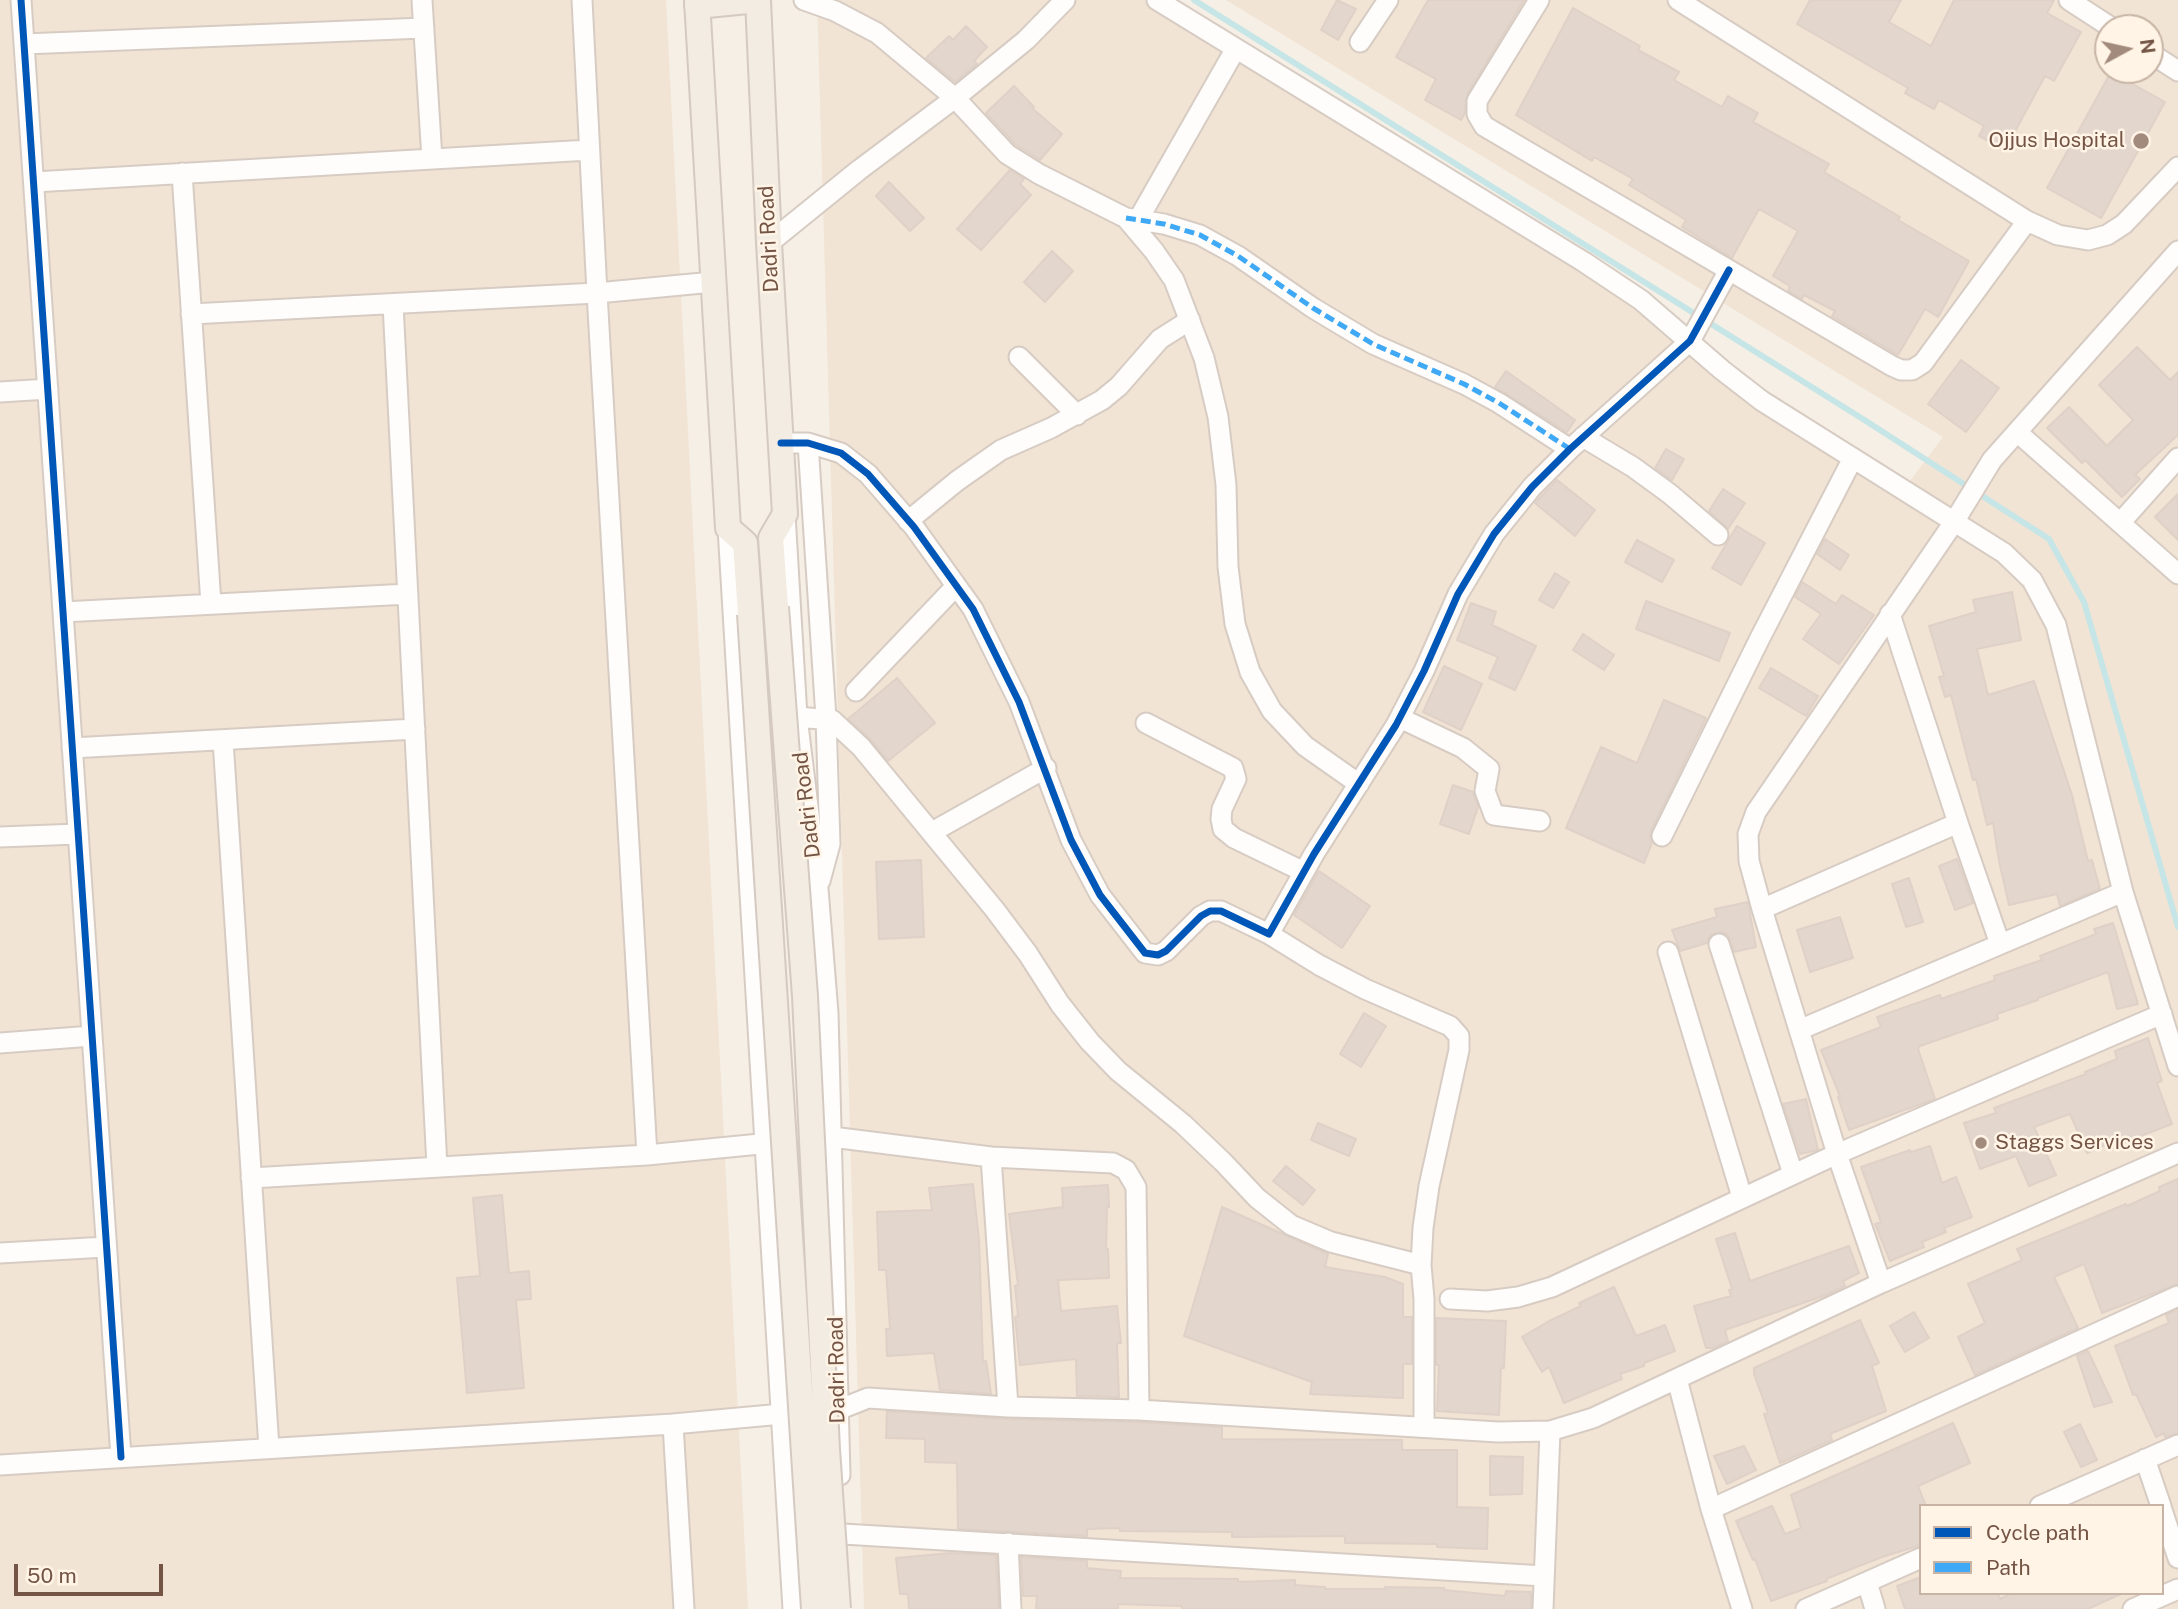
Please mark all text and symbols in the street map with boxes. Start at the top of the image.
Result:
north arrow [2094,14,2164,84]
text: N [2136,37,2160,55]
place label: Ojjus Hospital [1988,128,2125,154]
marker: Ojjus Hospital [2131,131,2151,151]
street label: Dadri Road [754,185,784,293]
street label: Dadri Road [788,750,826,860]
place label: Staggs Services [1995,1130,2154,1156]
marker: Staggs Services [1973,1135,1989,1151]
street label: Dadri Road [823,1316,851,1424]
legend [1919,1504,2164,1595]
text: Cycle path [1986,1520,2089,1545]
scale bar [18,1550,166,1594]
text: Path [1986,1555,2031,1580]
text: 50 m [27,1563,77,1588]

